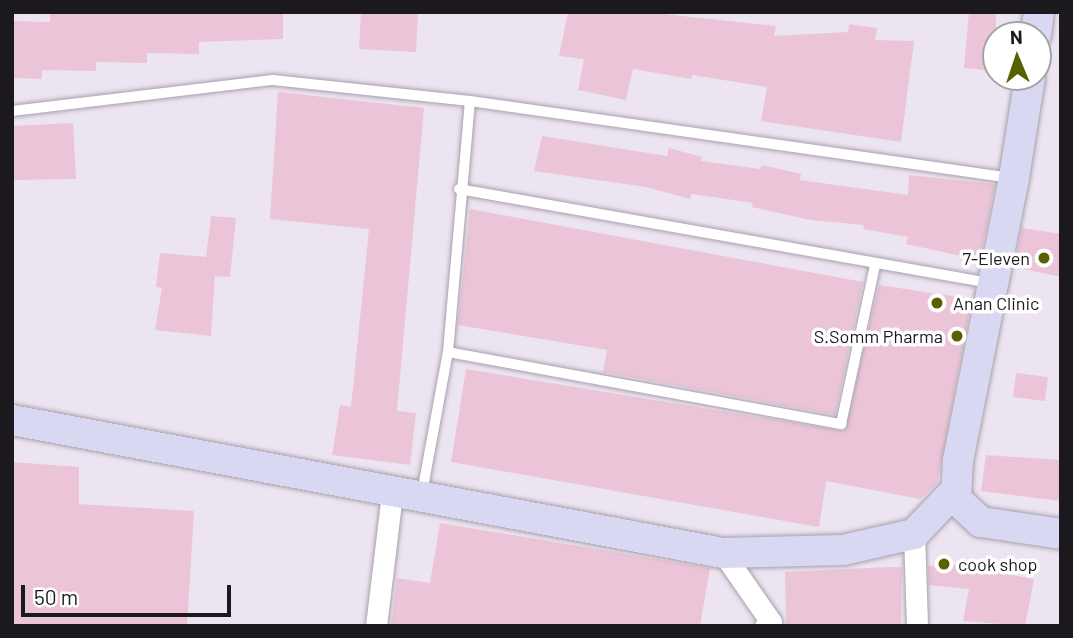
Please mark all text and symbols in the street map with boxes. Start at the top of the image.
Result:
north arrow [982,21,1052,91]
text: N [1010,25,1023,48]
place label: 7-Eleven [962,247,1030,269]
marker: 7-Eleven [1036,250,1052,266]
place label: Anan Clinic [953,292,1039,314]
marker: Anan Clinic [927,293,947,313]
place label: S.Somm Pharma [814,325,943,347]
marker: S.Somm Pharma [949,328,965,344]
place label: cook shop [958,553,1038,575]
marker: cook shop [936,556,952,572]
scale bar [24,572,234,616]
text: 50 m [34,584,78,609]

